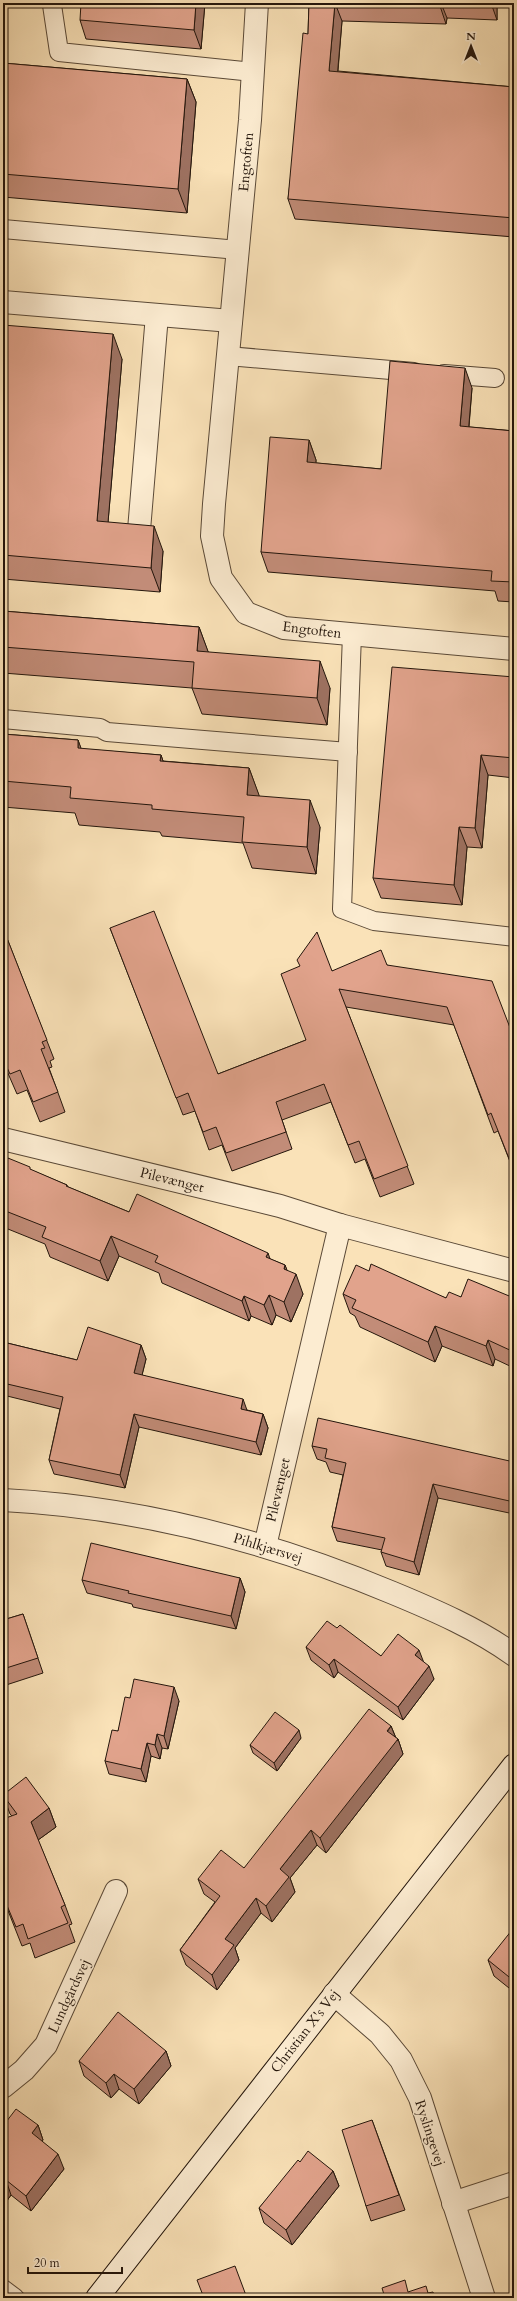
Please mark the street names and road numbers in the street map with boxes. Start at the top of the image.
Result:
street label: Engtoften [234,132,258,192]
street label: Engtoften [281,617,343,643]
street label: Pilevænget [138,1163,206,1197]
street label: Pilevænget [261,1456,295,1524]
street label: Pihlkjærsvej [231,1528,305,1568]
street label: Lundgårdsvej [43,1956,95,2036]
street label: Christian X's Vej [266,1985,344,2077]
street label: Ryslingevej [410,2097,450,2169]

